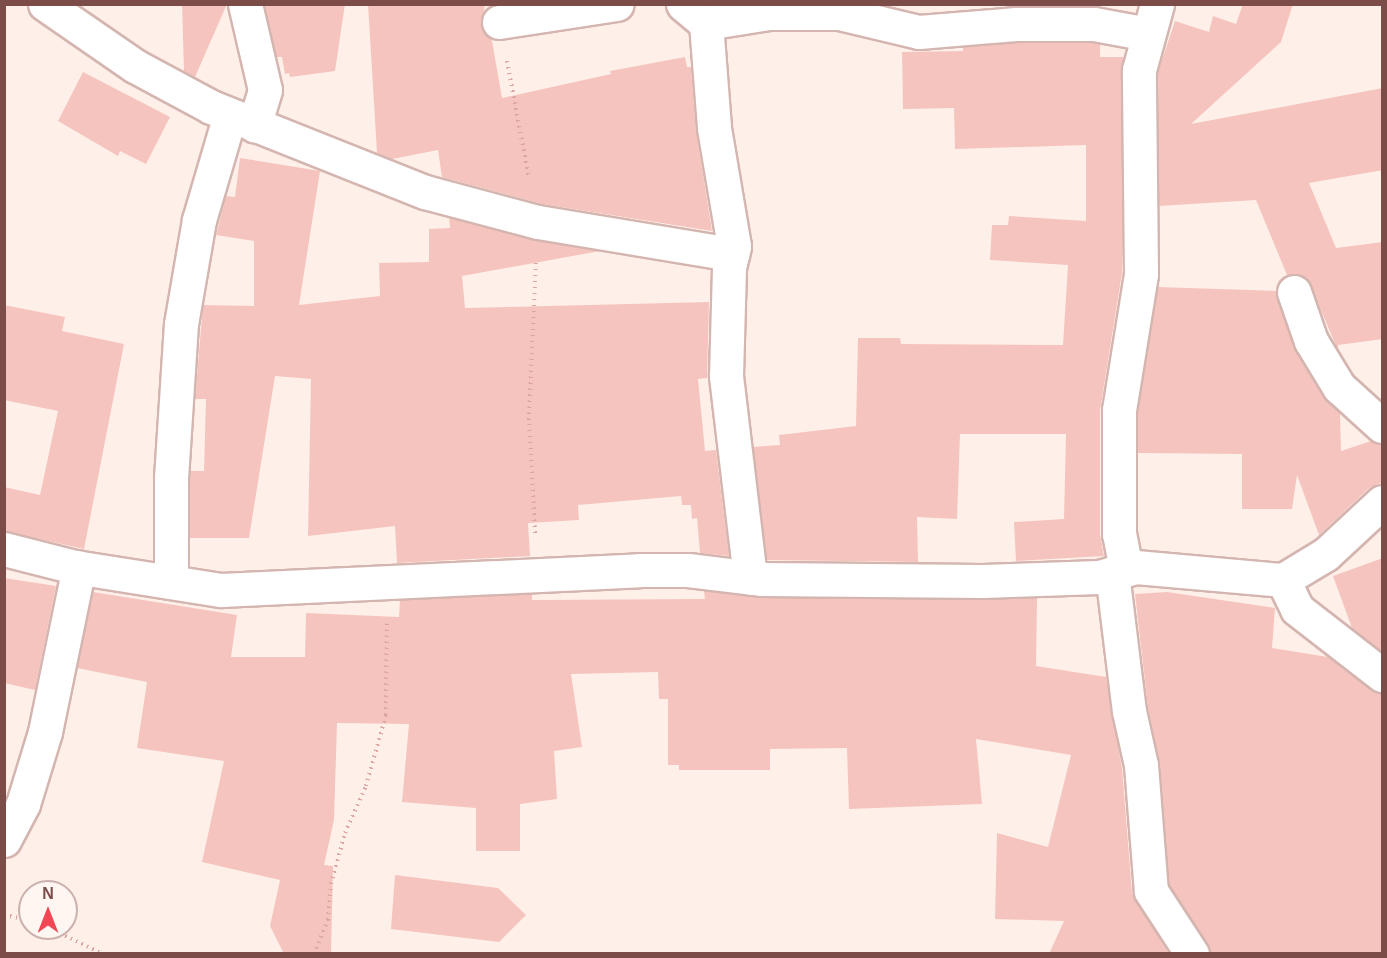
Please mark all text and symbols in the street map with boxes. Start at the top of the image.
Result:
north arrow [18,880,78,940]
text: N [42,885,54,902]

